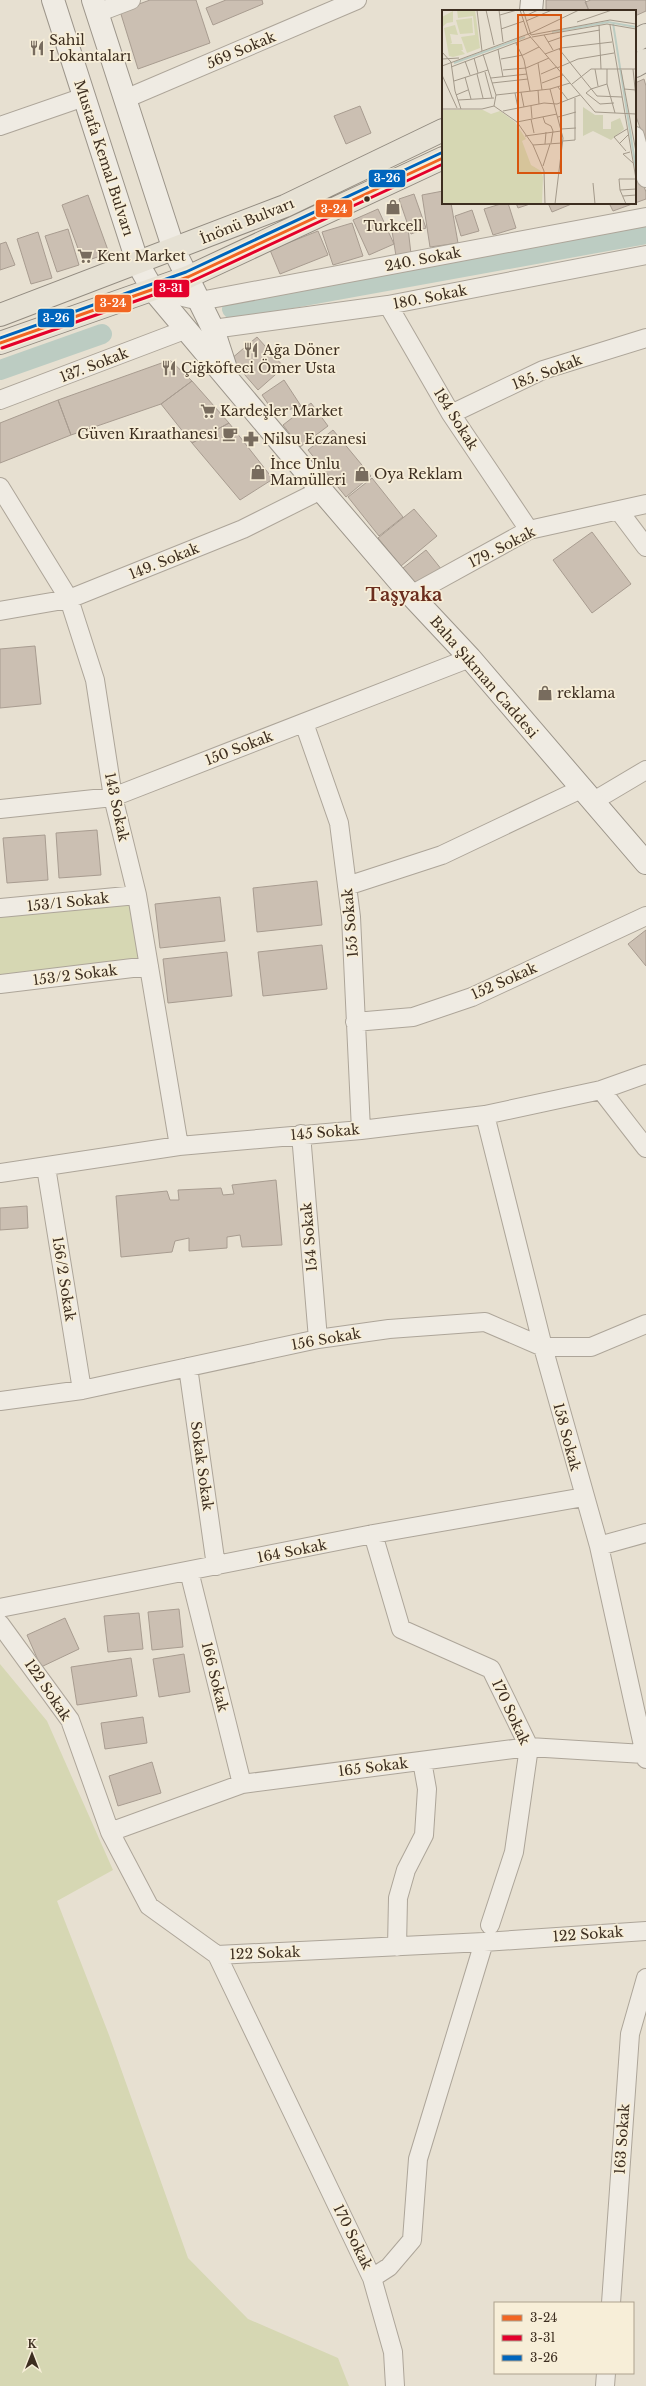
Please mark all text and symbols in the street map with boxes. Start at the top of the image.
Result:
inset map [442,10,636,204]
street label: 569 Sokak [204,27,279,73]
place label: Sahil Lokantaları [49,31,131,65]
restaurant icon: Sahil Lokantaları [28,39,46,57]
street label: Mustafa Kemal Bulvarı [70,78,138,239]
line badge: 3-26 [368,169,406,188]
text: 3-26 [374,171,400,185]
street label: İnönü Bulvarı [197,194,297,248]
unlabelled marker [362,194,372,204]
shop icon: Turkcell [384,198,402,216]
line badge: 3-24 [315,199,353,218]
text: 3-24 [321,202,347,216]
place label: Turkcell [363,217,423,235]
street label: 240. Sokak [383,243,463,275]
supermarket icon: Kent Market [76,247,94,265]
place label: Kent Market [97,247,186,265]
line badge: 3-31 [153,279,190,298]
text: 3-31 [159,281,183,295]
street label: 180. Sokak [391,281,469,313]
line badge: 3-24 [94,294,132,313]
text: 3-24 [100,296,126,310]
line badge: 3-26 [37,308,75,328]
text: 3-26 [43,311,69,325]
restaurant icon: Ağa Döner [242,341,260,359]
place label: Ağa Döner [262,341,340,359]
street label: 137. Sokak [57,344,131,386]
street label: 185. Sokak [509,350,585,394]
place label: Çiğköfteci Ömer Usta [181,358,336,377]
restaurant icon: Çiğköfteci Ömer Usta [160,359,178,377]
street label: 184 Sokak [430,384,482,454]
supermarket icon: Kardeşler Market [199,402,217,420]
place label: Kardeşler Market [220,402,344,420]
place label: Güven Kıraathanesi [77,425,218,443]
cafe icon: Güven Kıraathanesi [221,425,239,443]
pharmacy icon: Nilsu Eczanesi [242,430,260,448]
place label: Nilsu Eczanesi [263,430,367,448]
place label: İnce Unlu Mamülleri [270,455,346,489]
shop icon: İnce Unlu Mamülleri [249,463,267,481]
shop icon: Oya Reklam [353,465,371,483]
place label: Oya Reklam [374,465,463,483]
street label: 179. Sokak [465,522,539,572]
street label: 149. Sokak [126,539,202,583]
district label: Taşyaka [366,584,443,606]
street label: Baha Şıkman Caddesi [426,612,542,742]
shop icon: reklama [536,684,554,702]
place label: reklama [557,684,615,702]
street label: 150 Sokak [202,727,276,769]
street label: 143 Sokak [101,771,133,844]
street label: 155 Sokak [338,887,362,958]
street label: 153/1 Sokak [26,889,110,915]
street label: 152 Sokak [468,958,540,1003]
street label: 153/2 Sokak [32,961,119,989]
street label: 145 Sokak [290,1120,361,1144]
street label: 154 Sokak [297,1201,321,1272]
street label: 156/2 Sokak [48,1235,80,1323]
street label: 156 Sokak [290,1324,363,1354]
street label: 158 Sokak [549,1401,585,1473]
street label: Sokak Sokak [187,1420,217,1512]
street label: 164 Sokak [256,1535,329,1567]
street label: 166 Sokak [198,1640,232,1714]
street label: 122 Sokak [21,1656,75,1725]
street label: 170 Sokak [488,1676,534,1748]
street label: 165 Sokak [337,1754,409,1780]
street label: 122 Sokak [552,1923,624,1945]
street label: 122 Sokak [229,1943,301,1963]
street label: 163 Sokak [611,2103,633,2175]
street label: 170 Sokak [329,2201,377,2273]
legend [494,2302,634,2374]
text: 3-24 [530,2310,557,2325]
text: 3-31 [530,2330,556,2345]
north arrow [12,2334,52,2374]
text: K [27,2337,37,2351]
text: 3-26 [530,2350,558,2365]

